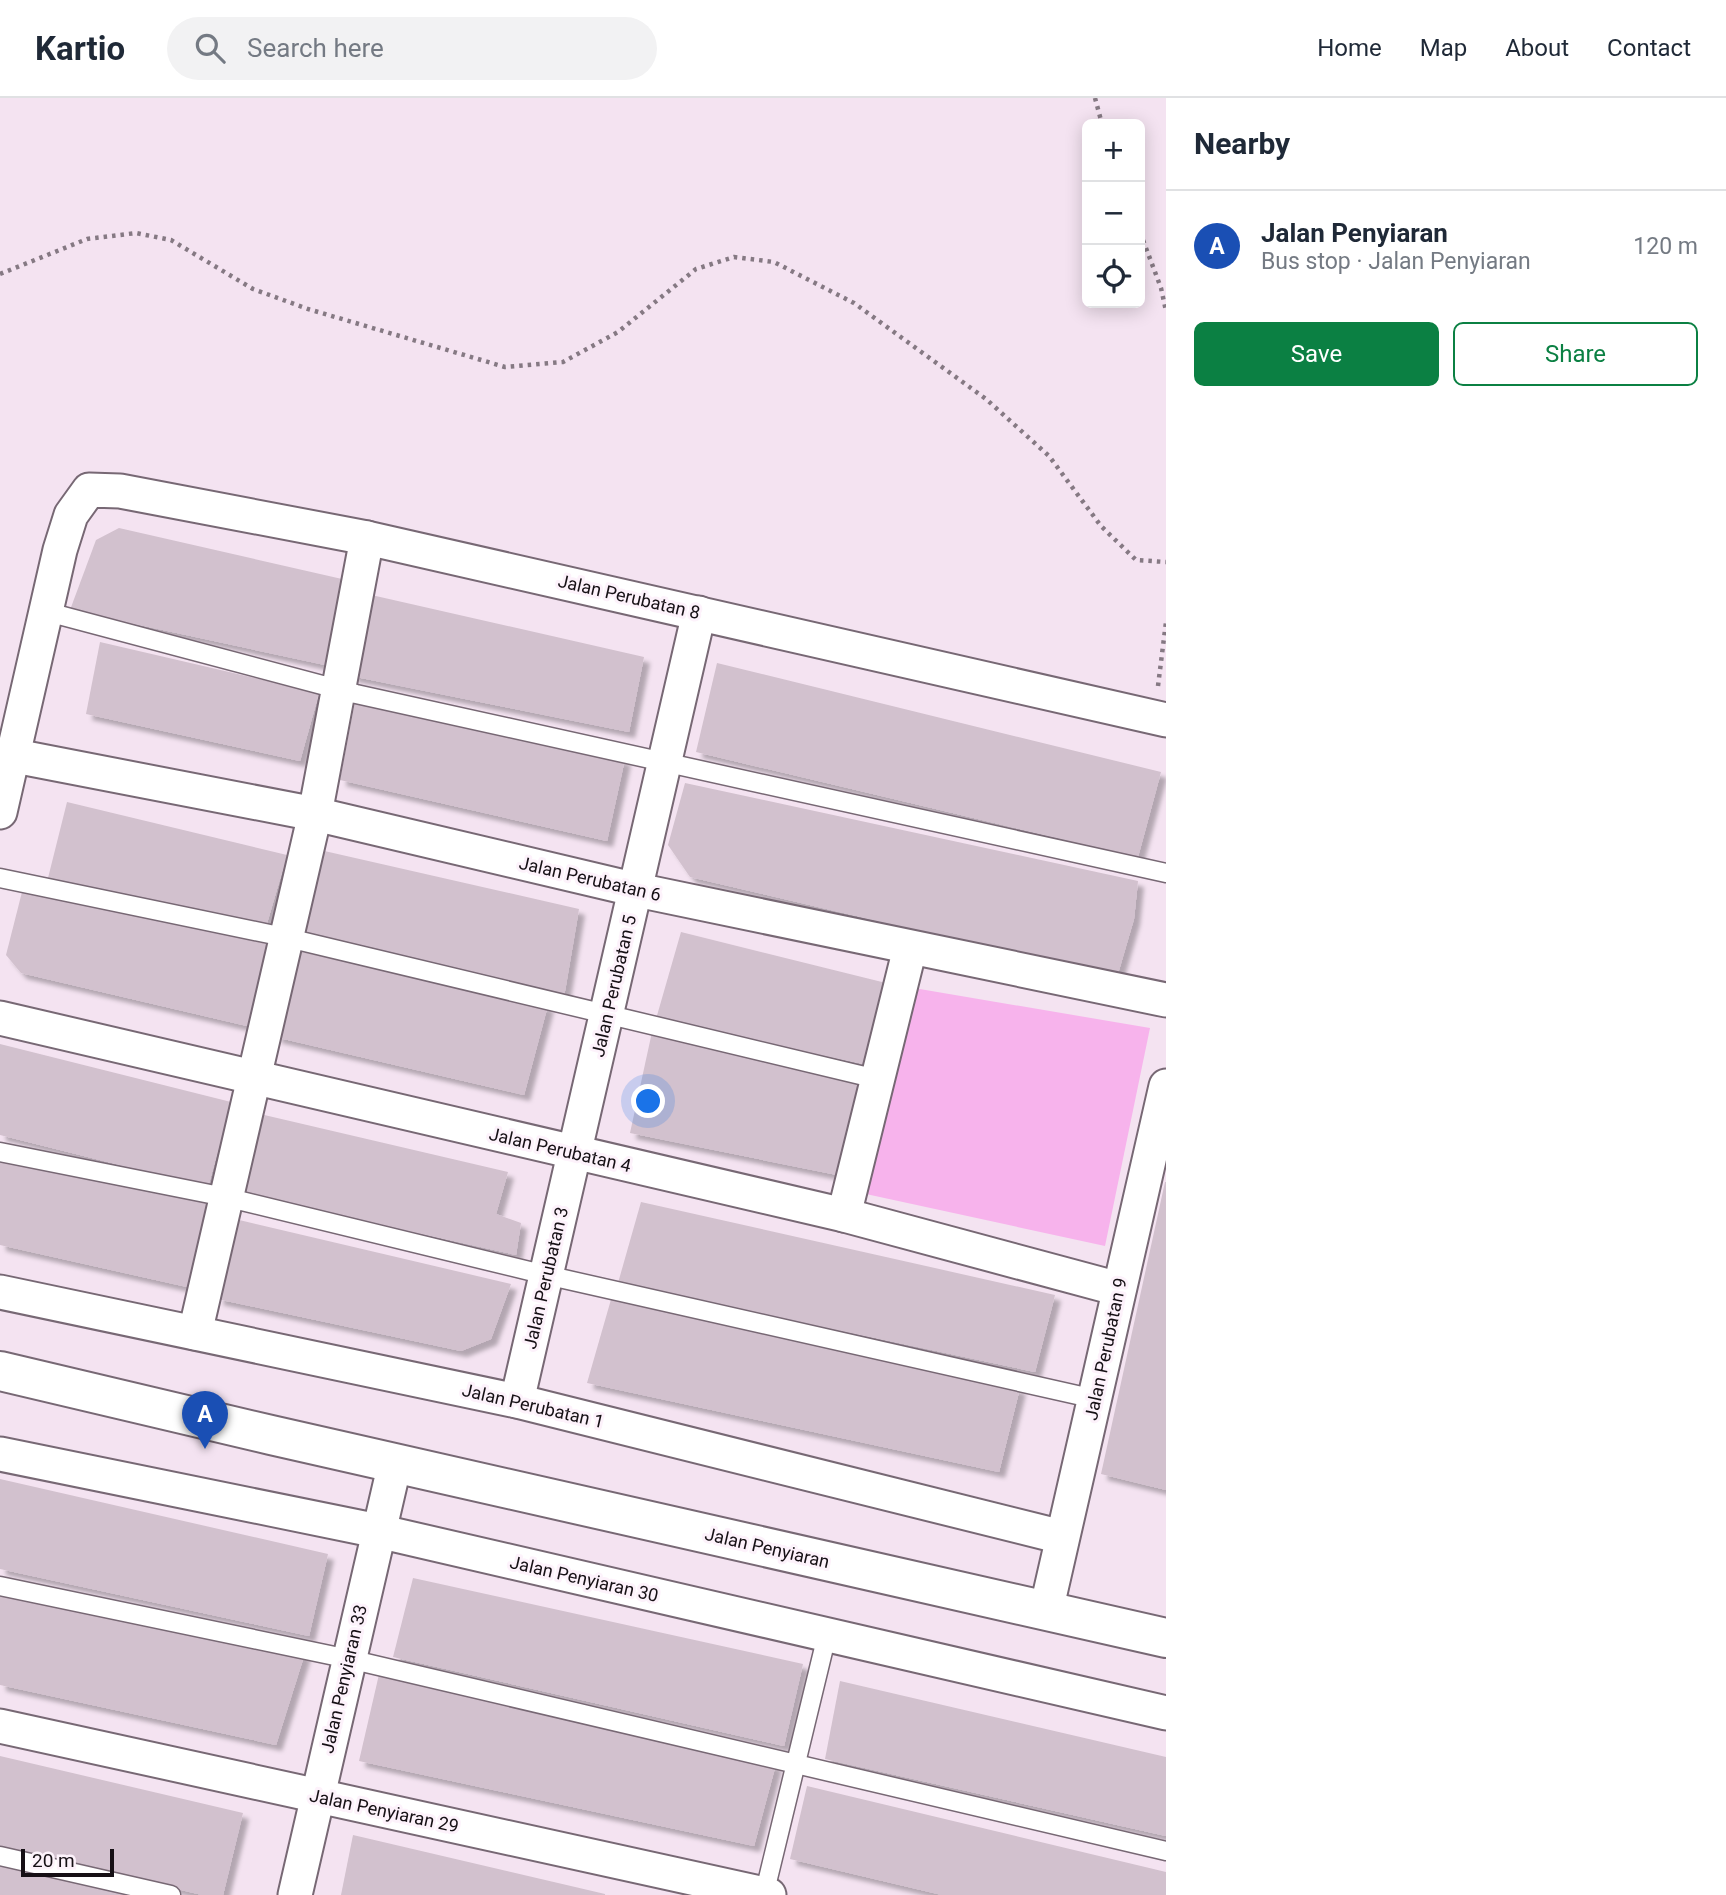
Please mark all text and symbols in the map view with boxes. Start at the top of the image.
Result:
search box [167,17,657,80]
text: Kartio [35,29,125,68]
icon: search [191,29,229,67]
text: Search here [247,33,384,63]
text: Home [1317,34,1382,62]
text: Map [1420,34,1467,62]
text: About [1505,34,1569,62]
text: Contact [1607,34,1691,62]
map controls [1082,119,1145,308]
button: + [1082,119,1145,182]
text: Nearby [1194,126,1290,161]
button: − [1082,182,1145,245]
text: Jalan Penyiaran [1261,218,1448,248]
text: A [1209,233,1225,260]
text: 120 m [1633,233,1698,260]
button: locate [1082,245,1145,308]
text: Bus stop · Jalan Penyiaran [1261,248,1531,275]
button: Save [1194,322,1439,386]
button: Share [1453,322,1698,386]
street label: Jalan Perubatan 8 [556,570,702,623]
street label: Jalan Perubatan 6 [517,852,663,905]
street label: Jalan Perubatan 5 [587,913,640,1059]
your location [631,1084,665,1118]
street label: Jalan Perubatan 4 [487,1123,633,1176]
street label: Jalan Perubatan 3 [519,1205,572,1351]
street label: Jalan Perubatan 9 [1080,1276,1131,1422]
street label: Jalan Perubatan 1 [460,1379,606,1432]
pin: A [182,1391,228,1449]
street label: Jalan Penyiaran [703,1523,831,1572]
street label: Jalan Penyiaran 30 [508,1551,660,1606]
street label: Jalan Penyiaran 33 [316,1603,371,1755]
street label: Jalan Penyiaran 29 [308,1784,461,1837]
scale bar [21,1846,114,1878]
text: 20 m [32,1849,75,1872]

